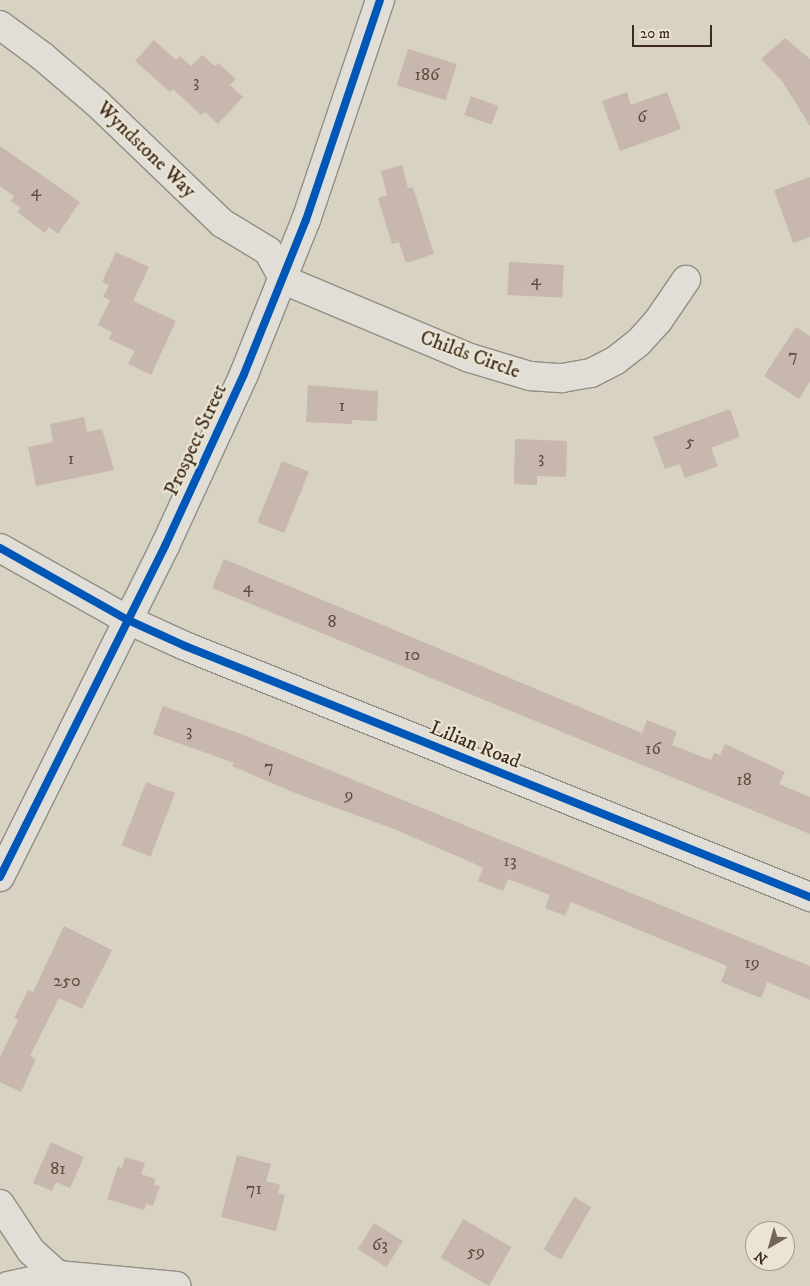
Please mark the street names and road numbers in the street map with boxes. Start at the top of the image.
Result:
street label: Wyndstone Way [91,97,201,203]
street label: Childs Circle [417,326,523,384]
street label: Prospect Street [160,380,232,500]
street label: Lilian Road [426,716,524,774]

